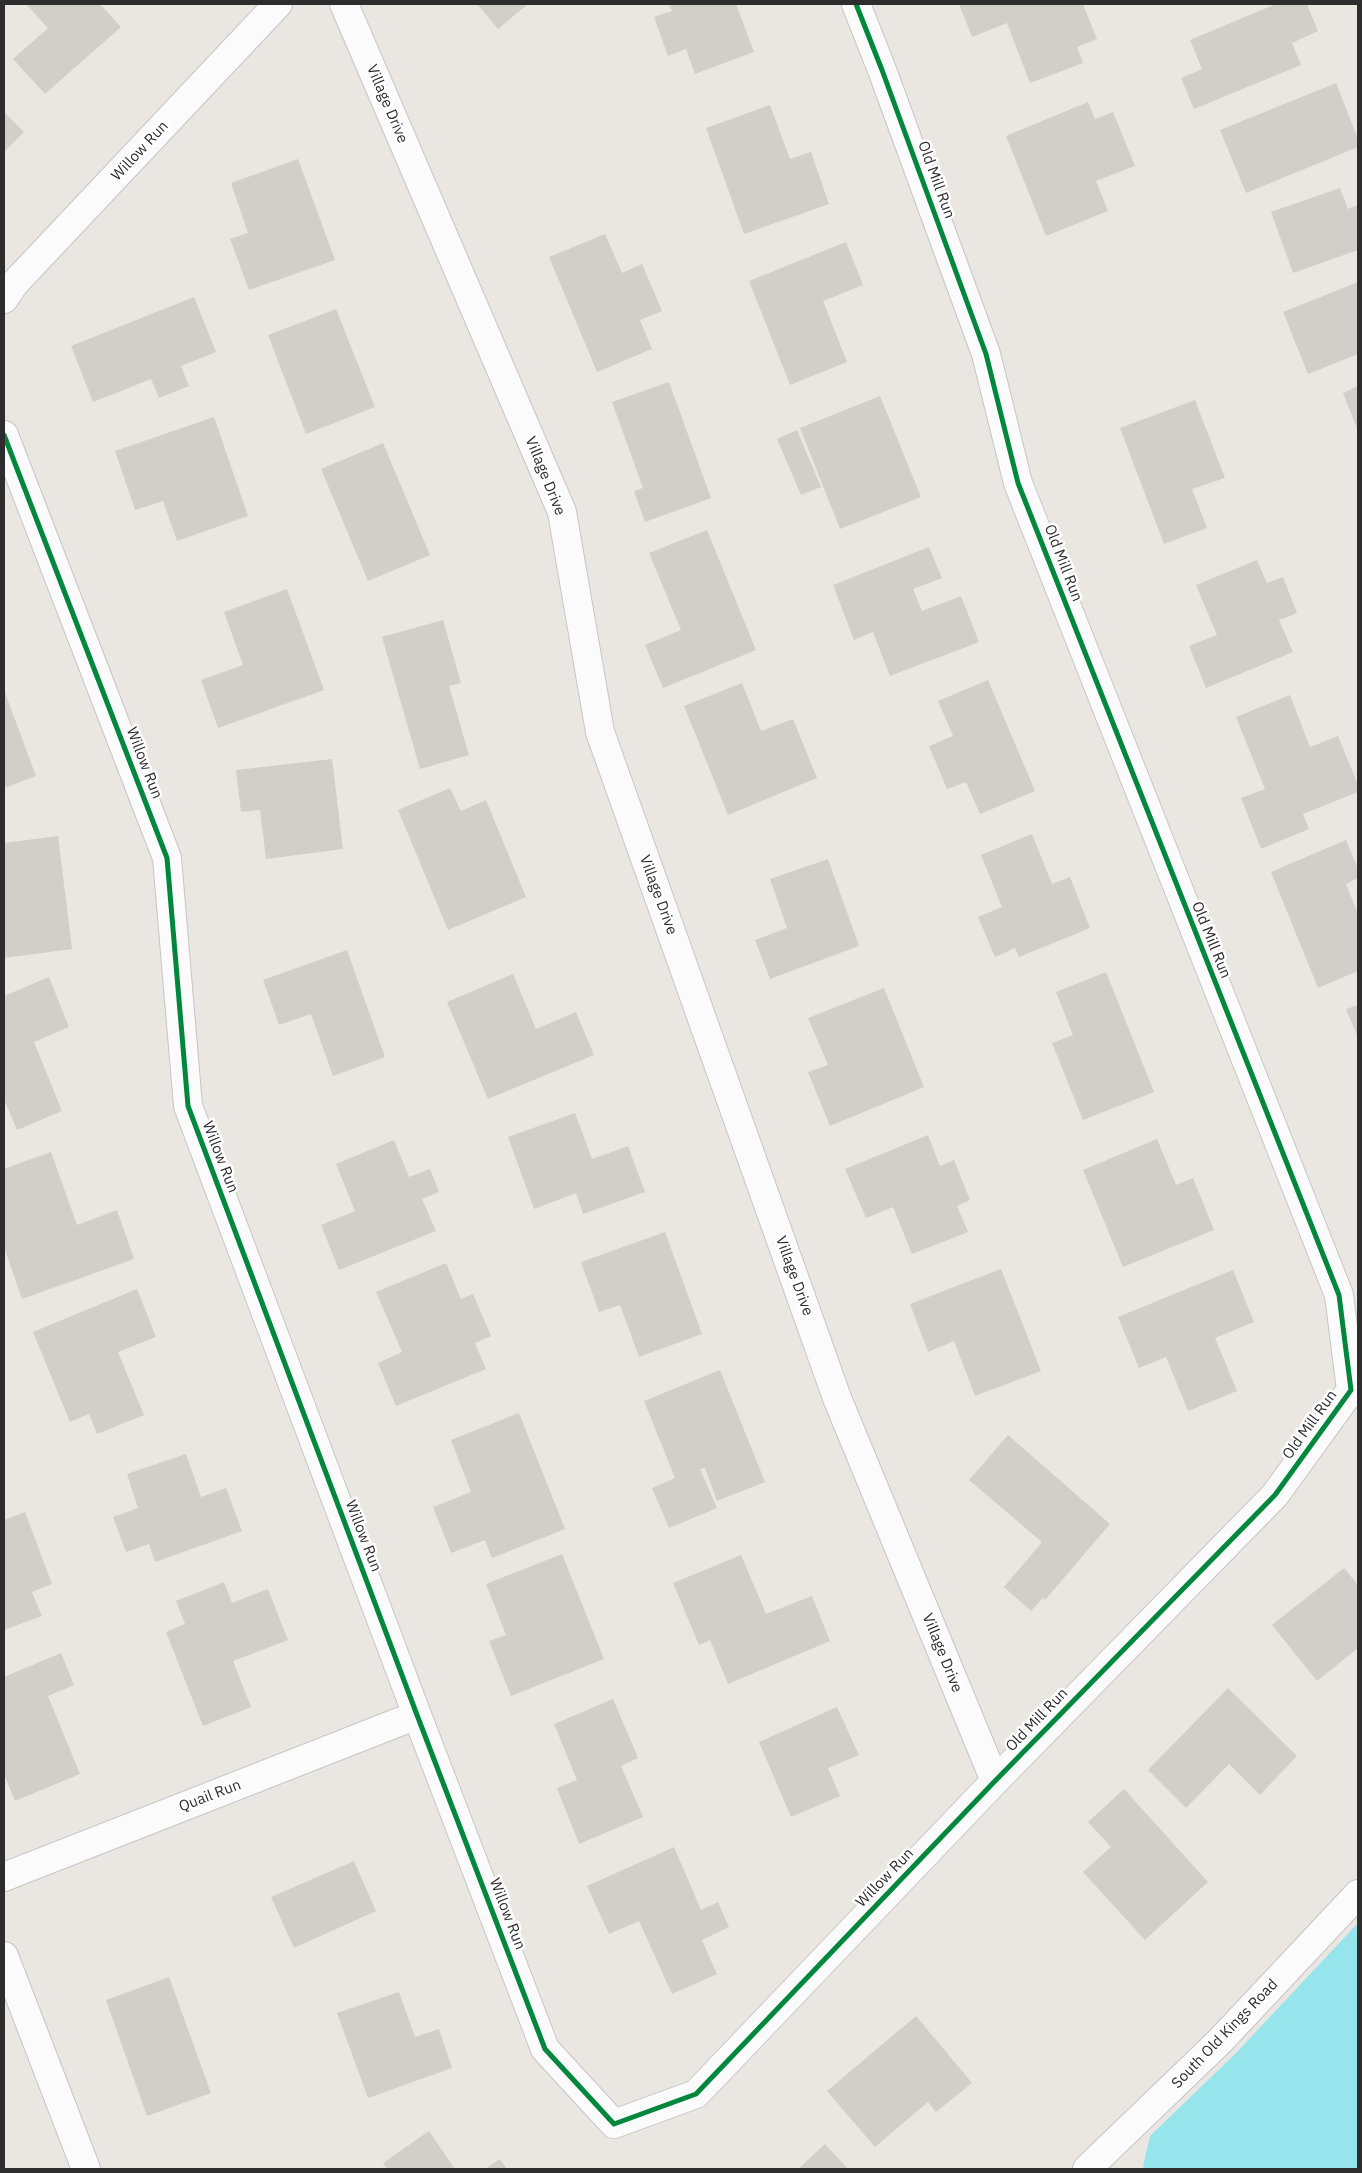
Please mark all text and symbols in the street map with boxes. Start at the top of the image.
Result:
street label: Village Drive [362,62,412,146]
street label: Willow Run [108,117,172,185]
street label: Old Mill Run [914,139,958,221]
street label: Village Drive [521,434,569,518]
street label: Old Mill Run [1040,522,1086,604]
street label: Willow Run [122,725,166,801]
street label: Village Drive [635,853,681,937]
street label: Old Mill Run [1187,899,1235,981]
street label: Willow Run [198,1119,242,1195]
street label: Village Drive [771,1234,817,1318]
street label: Old Mill Run [1279,1387,1341,1463]
street label: Willow Run [341,1498,385,1574]
street label: Village Drive [918,1611,966,1695]
street label: Old Mill Run [1002,1685,1072,1755]
street label: Quail Run [176,1776,244,1816]
street label: Willow Run [852,1845,918,1911]
street label: Willow Run [485,1876,529,1952]
street label: South Old Kings Road [1168,1976,1282,2092]

